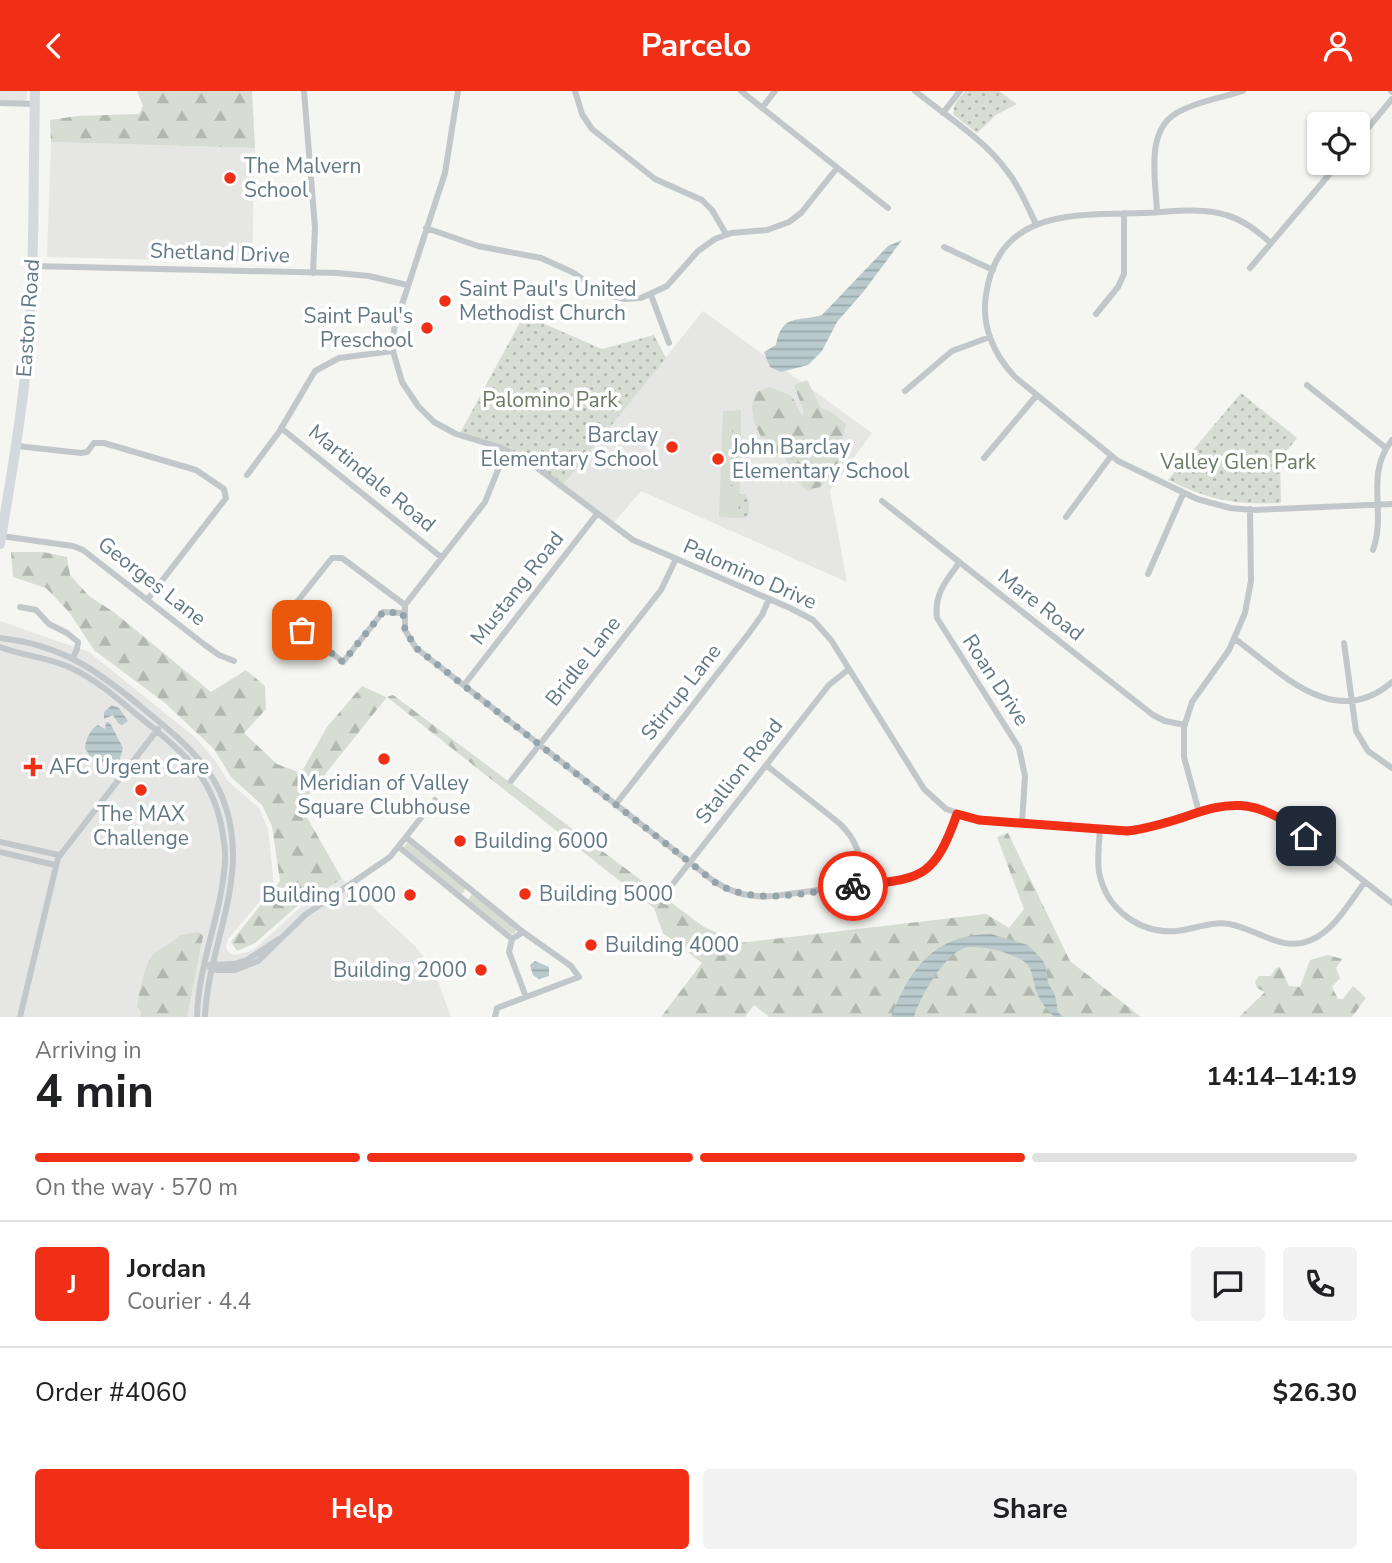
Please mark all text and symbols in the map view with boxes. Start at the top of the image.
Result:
text: Parcelo [641,24,751,67]
icon: back [35,27,73,65]
icon: person [1319,27,1357,65]
map controls [1307,112,1370,175]
button: locate [1307,112,1370,175]
place label: The Malvern School [244,152,361,204]
marker: The Malvern School [222,170,238,186]
street label: Shetland Drive [150,237,290,269]
street label: Easton Road [10,258,46,378]
place label: Saint Paul's United Methodist Church [459,275,637,327]
marker: Saint Paul's United Methodist Church [437,293,453,309]
place label: Saint Paul's Preschool [304,302,414,354]
marker: Saint Paul's Preschool [419,320,435,336]
park label: Palomino Park [482,386,618,414]
street label: Martindale Road [302,418,442,538]
place label: Barclay Elementary School [480,421,659,473]
place label: John Barclay Elementary School [731,433,910,485]
marker: Barclay Elementary School [664,439,680,455]
park label: Valley Glen Park [1159,448,1316,476]
marker: John Barclay Elementary School [710,451,726,467]
street label: Mustang Road [464,526,570,650]
street label: Georges Lane [92,530,212,632]
street label: Palomino Drive [679,532,821,616]
street label: Mare Road [992,563,1090,647]
pin [272,600,332,660]
street label: Bridle Lane [539,610,627,712]
icon: bag [283,611,321,649]
street label: Roan Drive [956,629,1036,731]
street label: Stirrup Lane [635,638,727,746]
street label: Stallion Road [689,713,789,829]
marker: Meridian of Valley Square Clubhouse [376,751,392,767]
place label: AFC Urgent Care [49,753,209,781]
marker: AFC Urgent Care [23,757,43,777]
place label: Meridian of Valley Square Clubhouse [297,769,471,821]
marker: The MAX Challenge [133,782,149,798]
place label: The MAX Challenge [93,800,189,852]
pin [1276,806,1336,866]
icon: home [1287,817,1325,855]
place label: Building 6000 [474,827,608,855]
marker: Building 6000 [452,833,468,849]
courier [818,851,888,921]
icon: bike [834,867,872,905]
place label: Building 5000 [539,880,673,908]
place label: Building 1000 [262,881,396,909]
marker: Building 5000 [517,886,533,902]
marker: Building 1000 [402,887,418,903]
place label: Building 4000 [605,931,739,959]
marker: Building 4000 [583,937,599,953]
place label: Building 2000 [333,956,467,984]
marker: Building 2000 [473,962,489,978]
text: Arriving in [35,1035,142,1066]
text: 14:14–14:19 [1206,1059,1357,1094]
text: 4 min [35,1060,154,1123]
text: On the way · 570 m [35,1172,238,1203]
button: chat [1191,1247,1265,1321]
button: phone [1283,1247,1357,1321]
text: Jordan [127,1251,206,1286]
text: J [67,1267,77,1302]
text: Courier · 4.4 [127,1286,251,1317]
text: Order #4060 [35,1375,187,1410]
text: $26.30 [1273,1375,1357,1410]
button: Help [35,1469,689,1549]
button: Share [703,1469,1357,1549]

